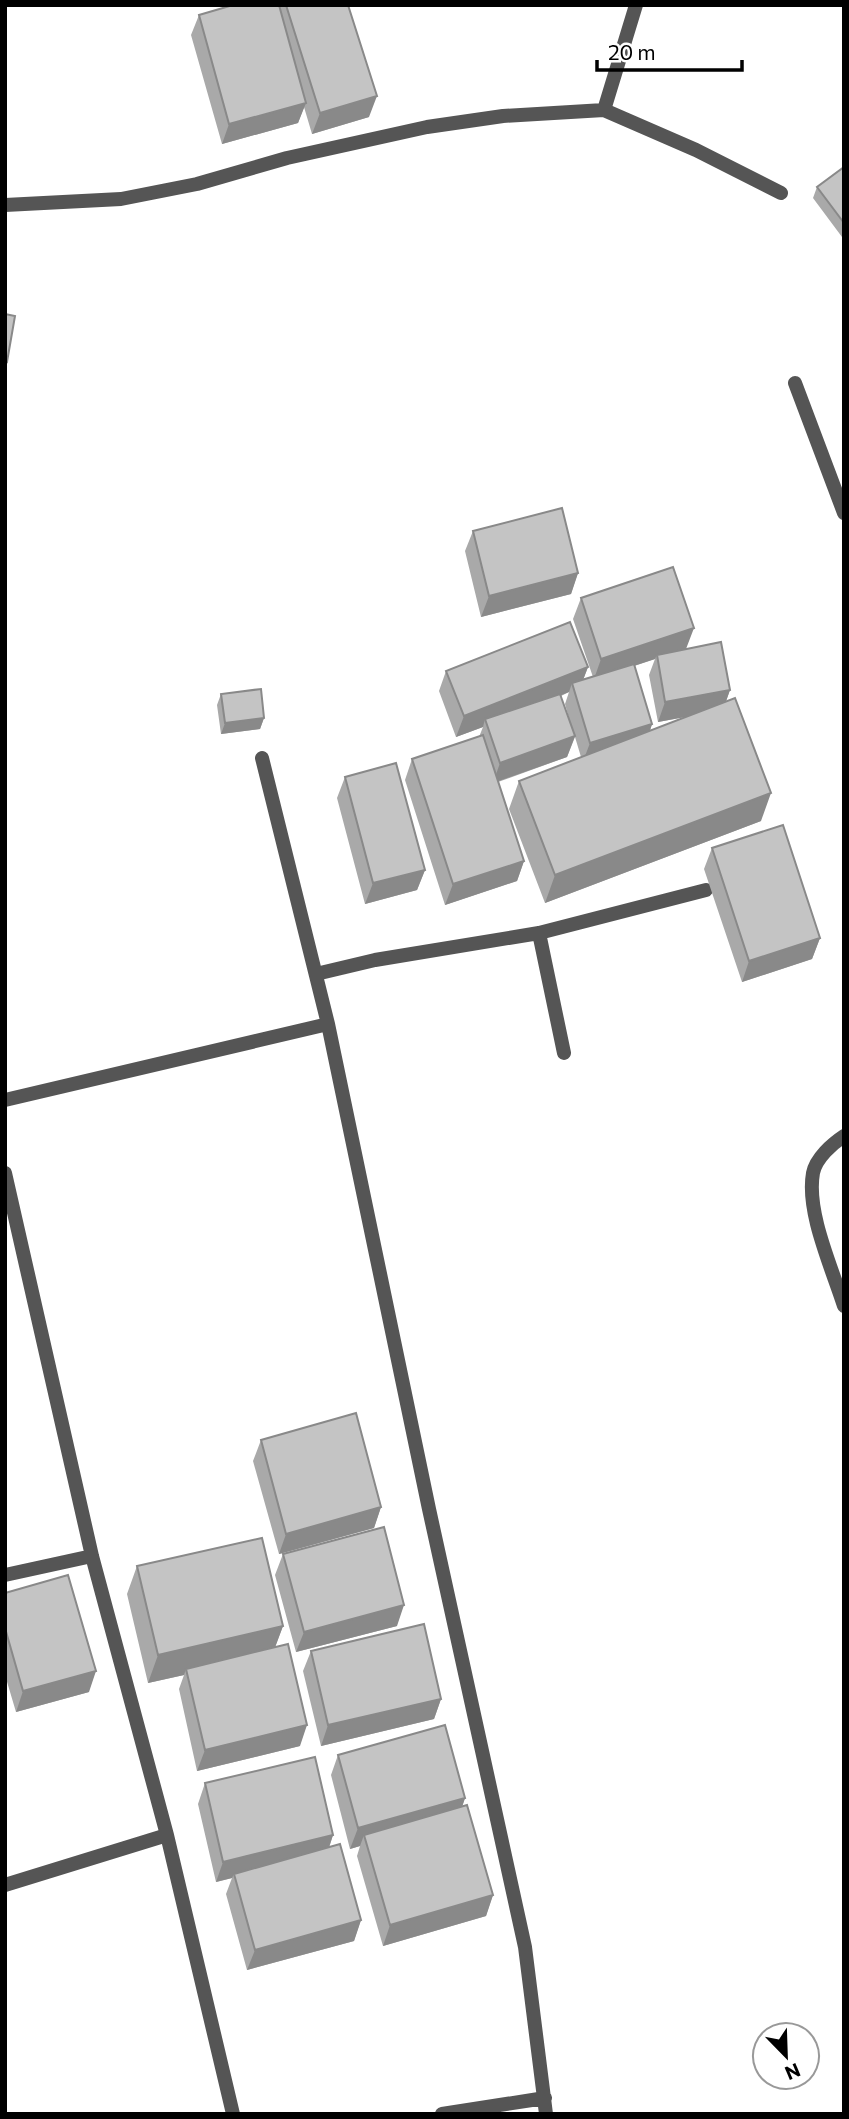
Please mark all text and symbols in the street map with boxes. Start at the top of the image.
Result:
scale bar [597,28,742,72]
text: 20 m [608,39,656,64]
north arrow [751,2021,821,2091]
text: N [782,2059,804,2085]

